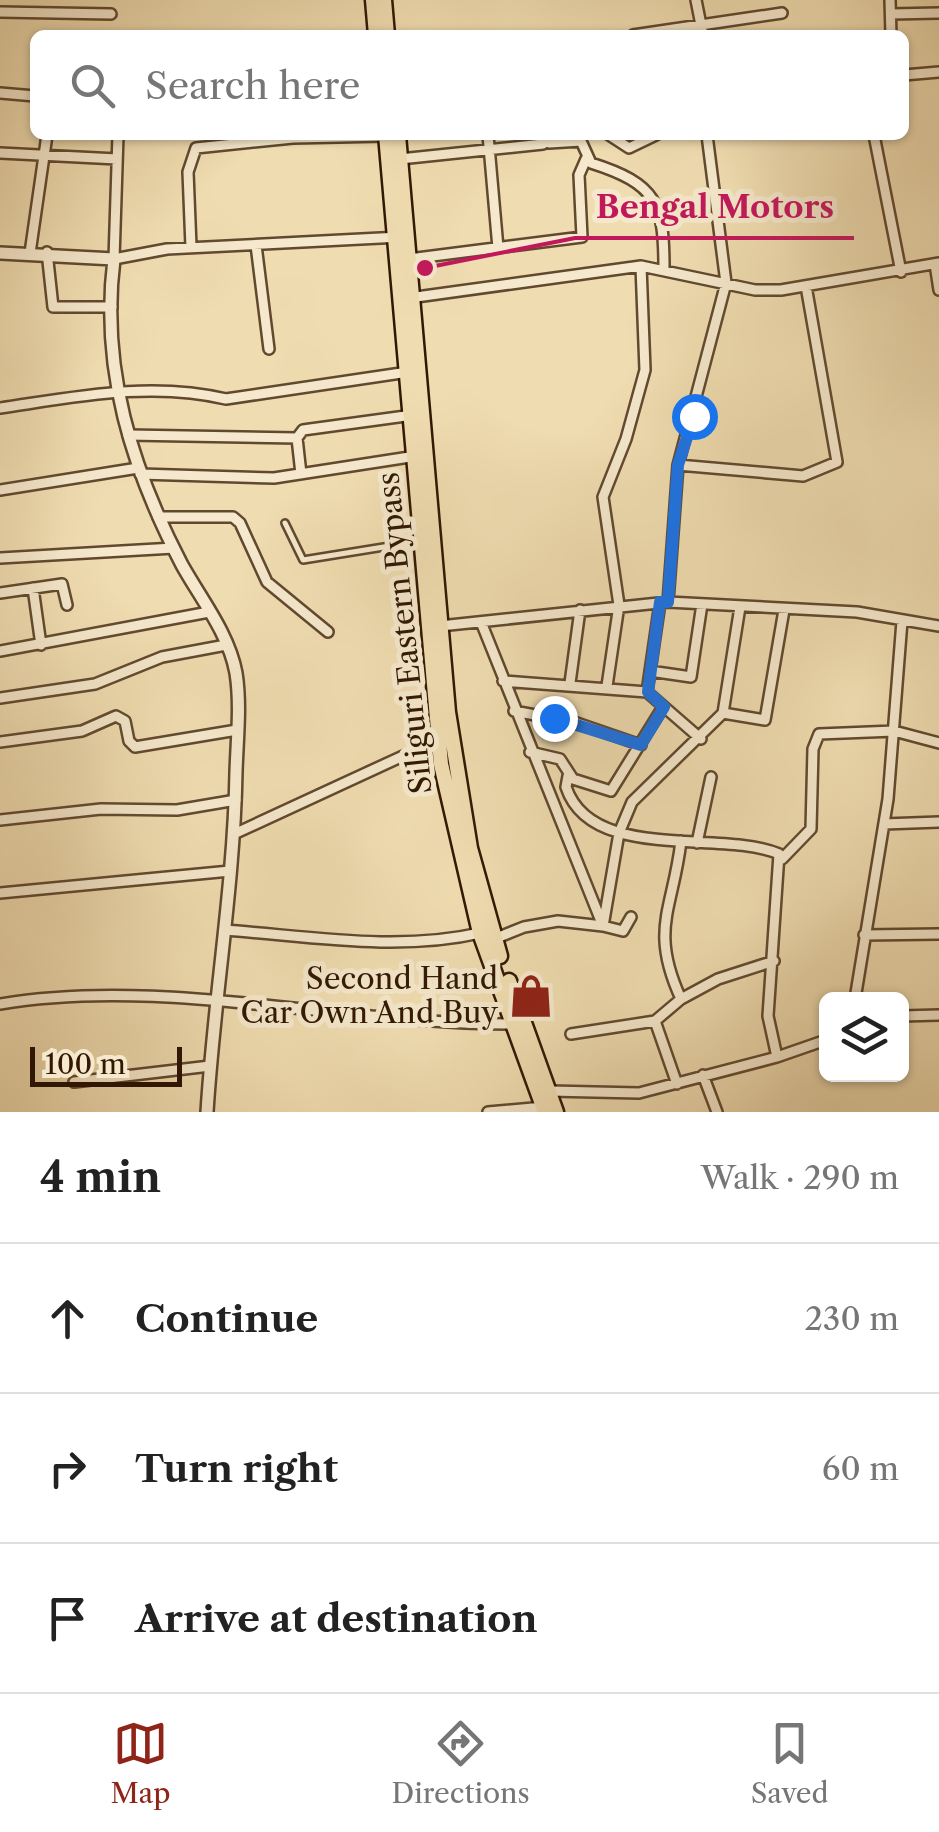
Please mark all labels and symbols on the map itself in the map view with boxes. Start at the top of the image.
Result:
callout: Bengal Motors [575,176,854,238]
text: Bengal Motors [596,187,834,226]
route start [672,394,718,440]
street label: Siliguri Eastern Bypass [369,470,440,796]
route end [532,696,578,742]
place label: Second Hand Car Own And Buy [241,960,498,1031]
shop icon: Second Hand Car Own And Buy [507,972,555,1020]
scale bar [30,1042,182,1086]

